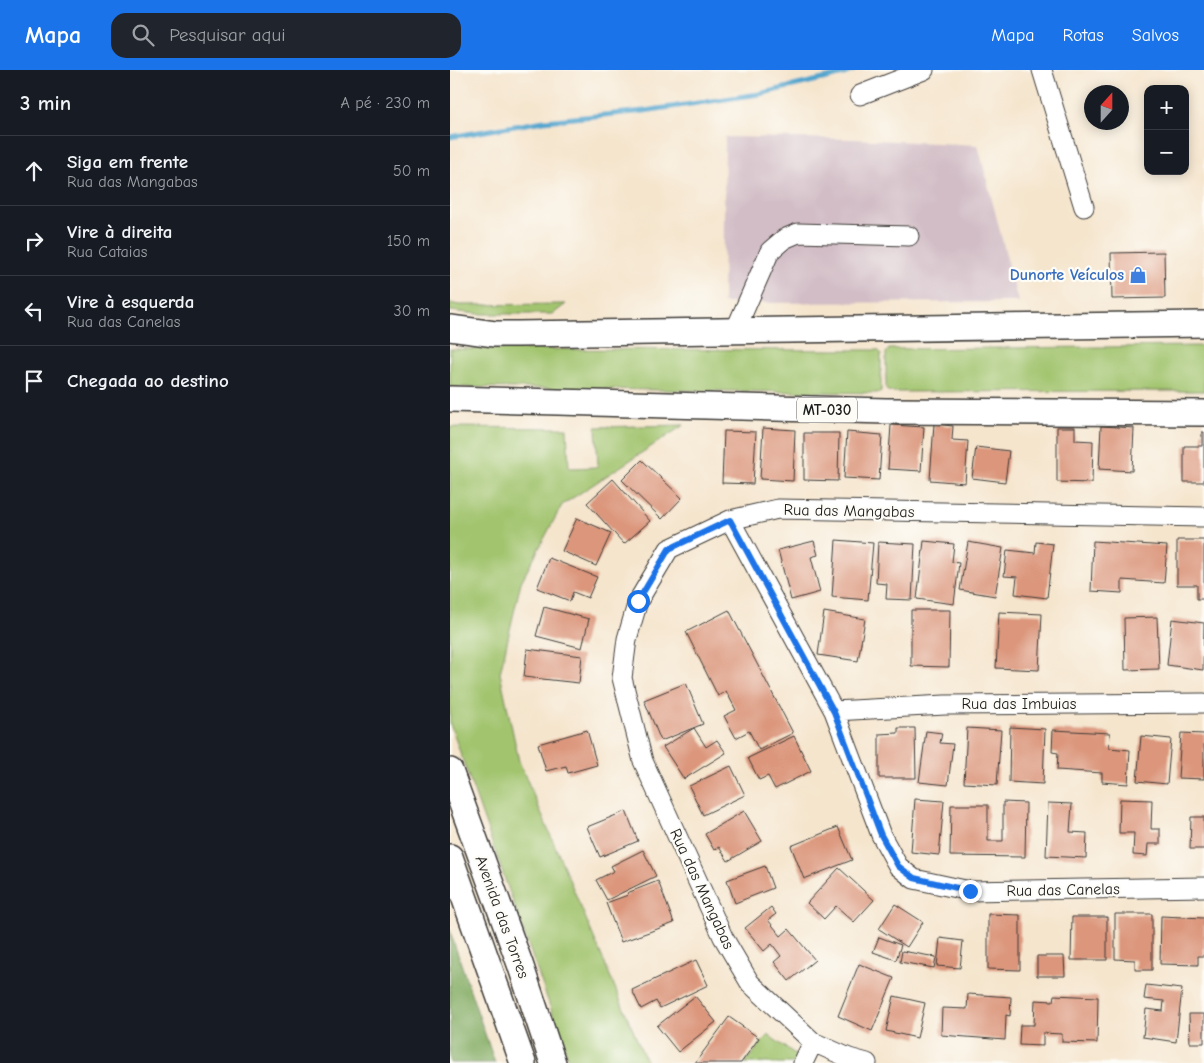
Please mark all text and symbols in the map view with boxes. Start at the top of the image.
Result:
search box [111,13,461,58]
text: Mapa [25,21,81,49]
icon: search [129,21,157,49]
text: Pesquisar aqui [169,24,285,46]
text: Mapa [991,25,1035,46]
text: Rotas [1063,25,1104,46]
text: Salvos [1132,25,1179,46]
north arrow [1084,85,1129,130]
map controls [1144,85,1189,175]
button: + [1144,85,1189,130]
text: 3 min [20,91,71,115]
text: A pé · 230 m [341,94,430,112]
button: − [1144,130,1189,175]
text: Siga em frente [67,151,188,173]
icon: ahead [20,157,48,185]
text: 50 m [393,162,430,180]
text: Rua das Mangabas [67,173,198,191]
text: Vire à direita [67,221,172,243]
icon: right [20,227,48,255]
text: 150 m [387,232,430,250]
text: Rua Cataias [67,243,147,261]
shop icon: Dunorte Veículos [1128,265,1148,285]
place label: Dunorte Veículos [1010,266,1124,284]
text: Vire à esquerda [67,291,194,313]
icon: left [20,297,48,325]
text: 30 m [394,302,430,320]
text: Rua das Canelas [67,313,180,331]
icon: arrive [20,367,48,395]
text: Chegada ao destino [67,370,229,392]
road number: MT-030 [797,398,857,422]
street label: Rua das Mangabas [783,501,915,521]
route start [627,590,650,613]
street label: Rua das Imbuias [962,695,1077,713]
street label: Rua das Mangabas [666,826,738,952]
street label: Avenida das Torres [471,853,533,981]
route end [959,880,982,903]
street label: Rua das Canelas [1006,880,1120,900]

